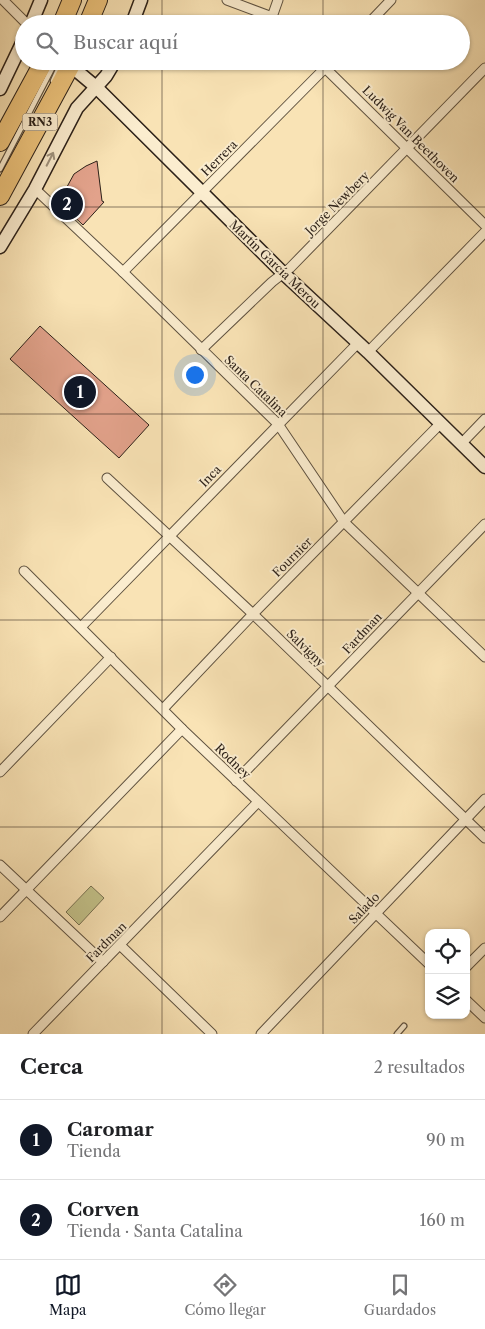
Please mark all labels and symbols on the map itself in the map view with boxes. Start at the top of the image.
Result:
street label: Ludwig Van Beethoven [359,82,463,186]
road number: RN3 [22,114,58,130]
street label: Herrera [198,136,241,179]
one-way arrow [46,152,55,167]
street label: Jorge Newbery [300,168,372,240]
pin: 2 [51,185,83,223]
street label: Martín García Merou [226,217,324,312]
street label: Santa Catalina [221,352,291,420]
your location [182,362,208,388]
pin: 1 [64,373,96,411]
street label: Inca [196,461,224,490]
street label: Fournier [269,534,315,580]
street label: Fardman [339,609,385,657]
street label: Salvigny [284,626,328,670]
street label: Rodney [212,740,254,782]
street label: Salado [345,889,383,927]
street label: Fardman [83,918,130,965]

